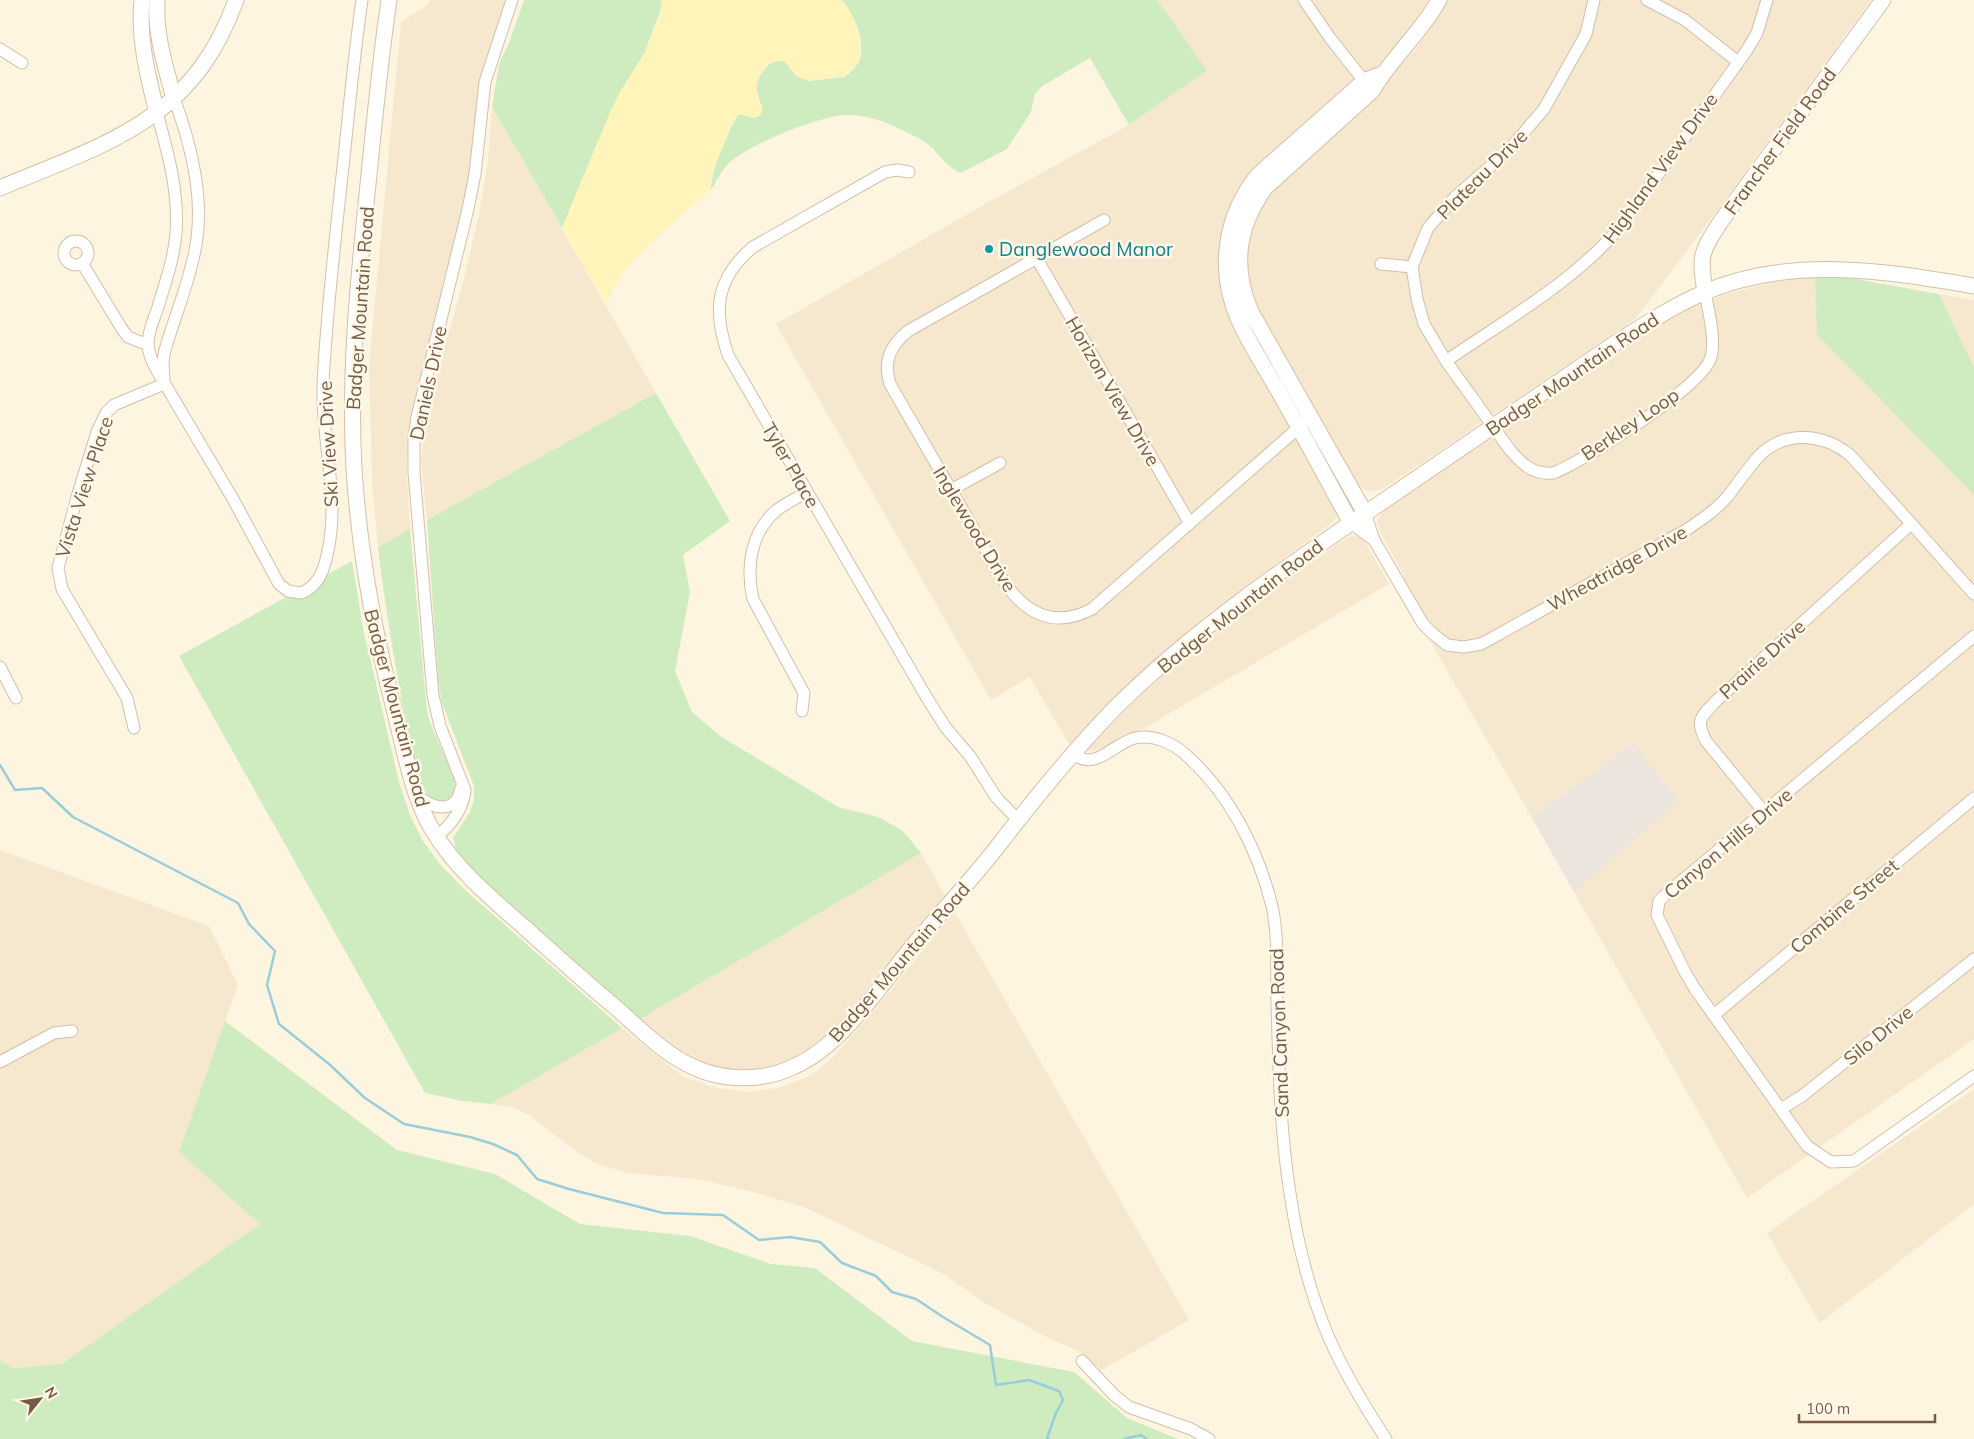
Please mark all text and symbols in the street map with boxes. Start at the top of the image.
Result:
street label: Francher Field Road [1719,63,1841,219]
street label: Highland View Drive [1597,88,1723,248]
street label: Plateau Drive [1432,124,1532,224]
street label: Badger Mountain Road [341,205,379,411]
place label: Danglewood Manor [999,237,1173,261]
marker: Danglewood Manor [983,243,995,255]
street label: Badger Mountain Road [1481,307,1663,441]
street label: Horizon View Drive [1060,312,1166,470]
street label: Daniels Drive [404,324,452,442]
street label: Ski View Drive [313,380,343,508]
street label: Berkley Loop [1576,382,1684,466]
street label: Vista View Place [50,413,118,561]
street label: Tyler Place [757,418,825,512]
street label: Inglewood Drive [928,462,1022,596]
street label: Wheatridge Drive [1543,520,1691,616]
street label: Badger Mountain Road [1152,534,1328,678]
street label: Badger Mountain Road [359,606,435,810]
street label: Prairie Drive [1714,614,1810,704]
street label: Canyon Hills Drive [1659,782,1797,904]
street label: Combine Street [1785,853,1904,959]
street label: Badger Mountain Road [823,877,975,1047]
street label: Sand Canyon Road [1264,948,1294,1118]
street label: Silo Drive [1838,1000,1918,1070]
north arrow [15,1374,65,1424]
text: N [41,1383,62,1402]
scale bar [1799,1392,1935,1424]
text: 100 m [1806,1399,1850,1418]

